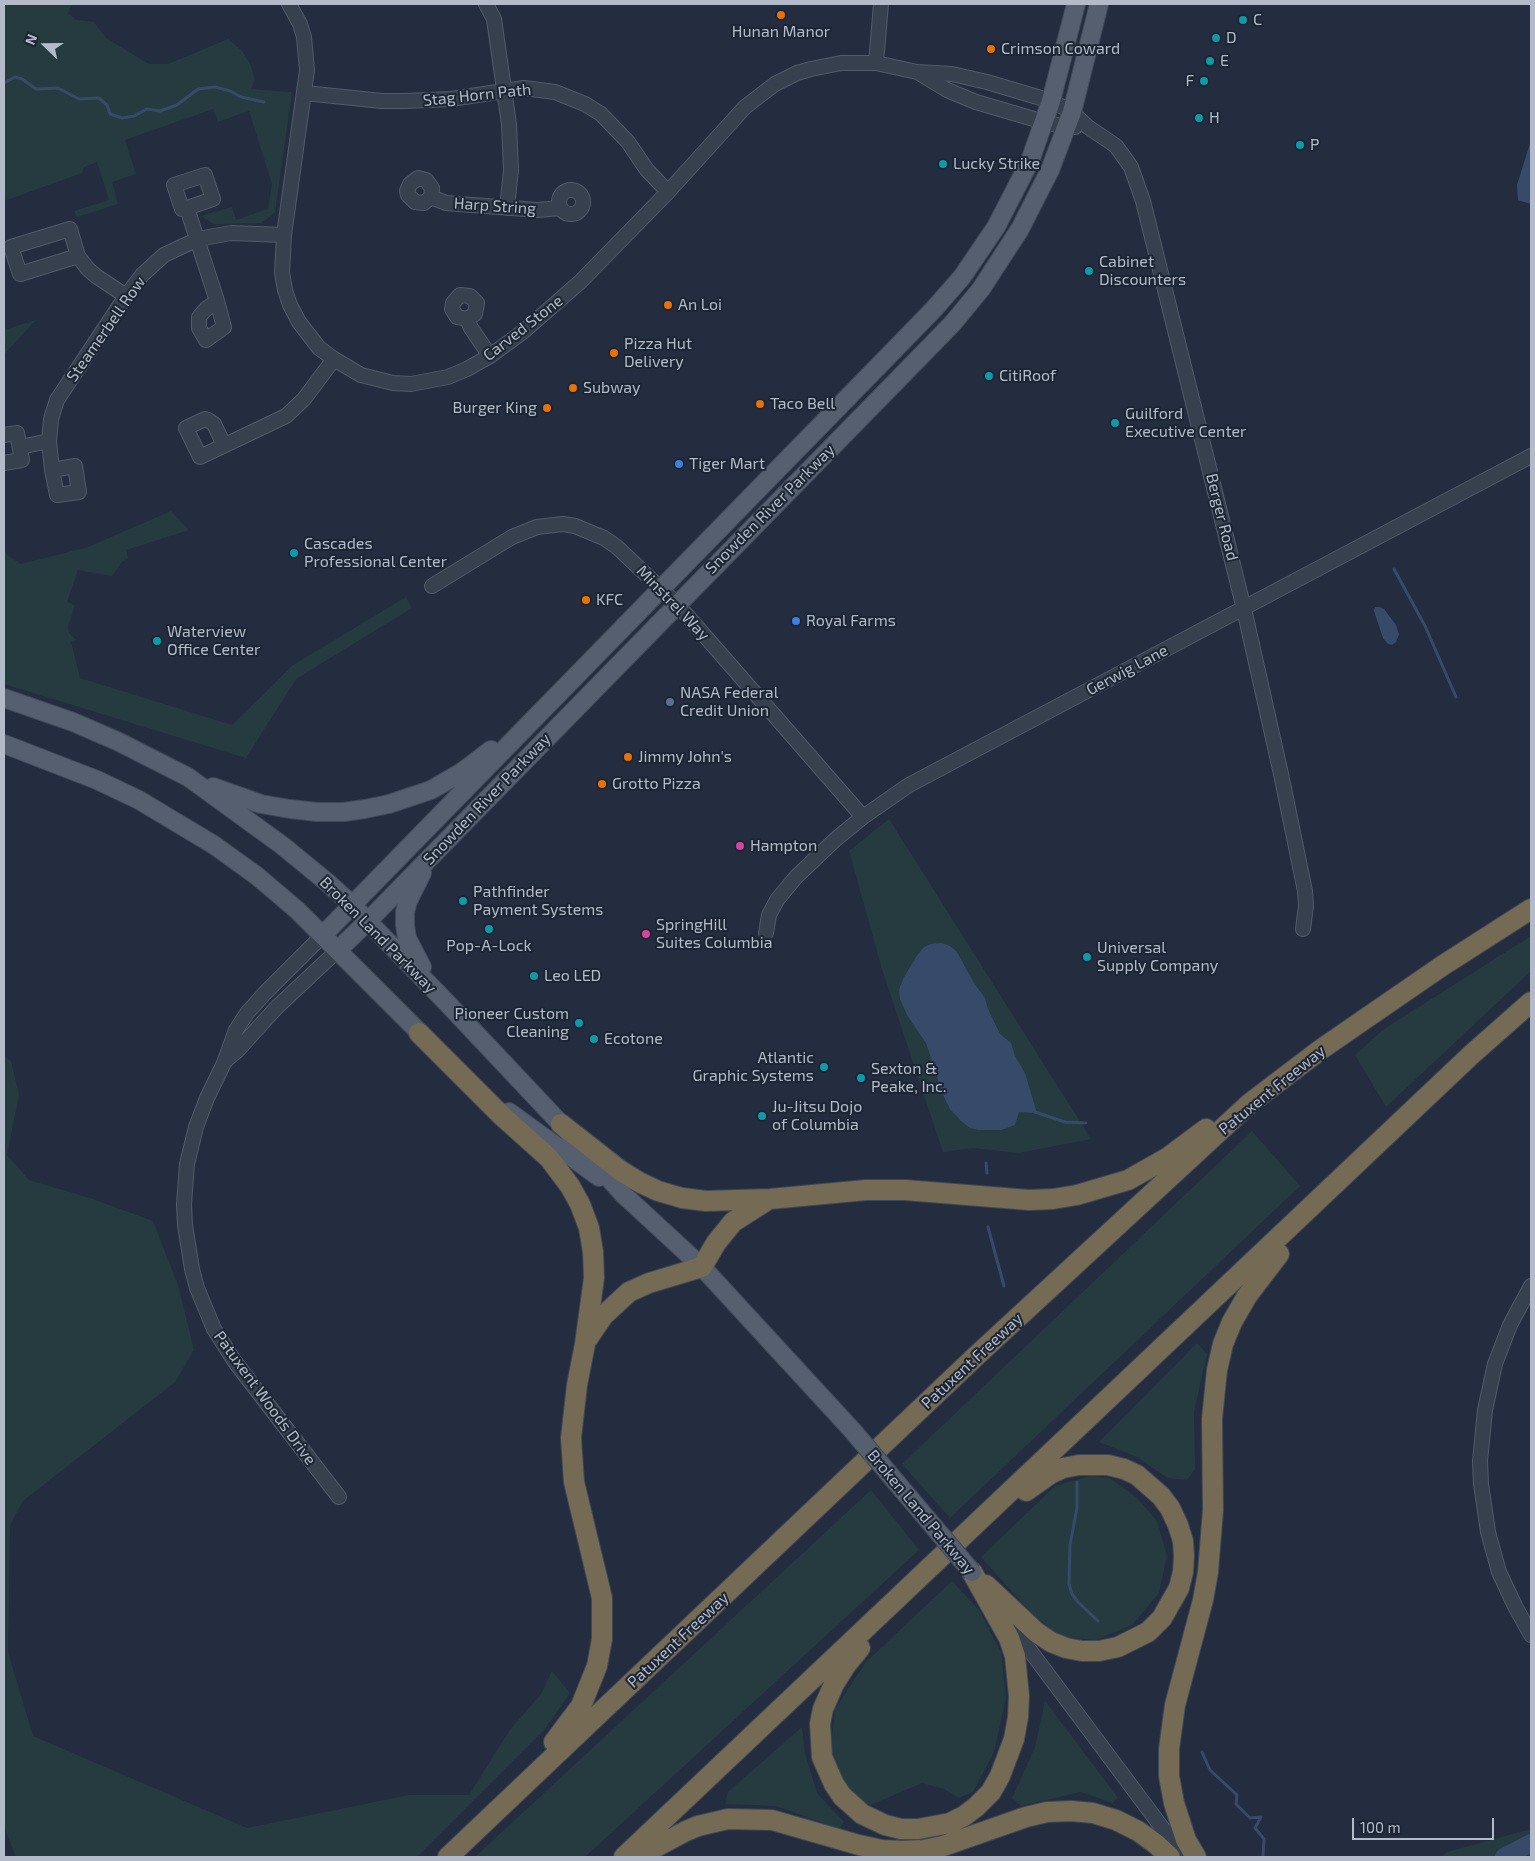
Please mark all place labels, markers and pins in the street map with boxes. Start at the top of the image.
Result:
marker: Hunan Manor [775,9,787,21]
place label: C [1253,10,1262,30]
marker: C [1237,14,1249,26]
place label: Hunan Manor [732,22,830,42]
place label: D [1226,28,1237,48]
marker: D [1210,32,1222,44]
place label: Crimson Coward [1001,39,1120,59]
marker: Crimson Coward [985,43,997,55]
place label: E [1220,51,1229,71]
marker: E [1204,55,1216,67]
place label: F [1185,71,1194,91]
marker: F [1198,75,1210,87]
place label: H [1209,108,1220,128]
marker: H [1193,112,1205,124]
place label: P [1310,135,1319,155]
marker: P [1294,139,1306,151]
place label: Lucky Strike [953,154,1040,174]
marker: Lucky Strike [937,158,949,170]
place label: Cabinet Discounters [1099,252,1186,290]
marker: Cabinet Discounters [1083,265,1095,277]
place label: An Loi [678,295,722,315]
marker: An Loi [662,299,674,311]
place label: Pizza Hut Delivery [624,334,692,372]
marker: Pizza Hut Delivery [608,347,620,359]
place label: CitiRoof [999,366,1056,386]
marker: CitiRoof [983,370,995,382]
place label: Subway [583,378,641,398]
marker: Subway [567,382,579,394]
place label: Taco Bell [770,394,835,414]
place label: Burger King [453,398,537,418]
marker: Taco Bell [754,398,766,410]
marker: Burger King [541,402,553,414]
place label: Guilford Executive Center [1125,404,1246,442]
marker: Guilford Executive Center [1109,417,1121,429]
place label: Tiger Mart [689,454,765,474]
marker: Tiger Mart [673,458,685,470]
place label: Cascades Professional Center [304,534,447,572]
marker: Cascades Professional Center [288,547,300,559]
place label: KFC [596,590,623,610]
marker: KFC [580,594,592,606]
place label: Royal Farms [806,611,896,631]
marker: Royal Farms [790,615,802,627]
place label: Waterview Office Center [167,622,261,660]
marker: Waterview Office Center [151,635,163,647]
place label: NASA Federal Credit Union [680,683,778,721]
marker: NASA Federal Credit Union [664,696,676,708]
place label: Jimmy John's [638,747,732,767]
marker: Jimmy John's [622,751,634,763]
place label: Grotto Pizza [612,774,701,794]
marker: Grotto Pizza [596,778,608,790]
place label: Hampton [750,836,817,856]
marker: Hampton [734,840,746,852]
place label: Pathfinder Payment Systems [473,882,603,920]
marker: Pathfinder Payment Systems [457,895,469,907]
place label: SpringHill Suites Columbia [656,915,772,953]
marker: Pop-A-Lock [483,923,495,935]
marker: SpringHill Suites Columbia [640,928,652,940]
place label: Pop-A-Lock [446,936,532,956]
place label: Universal Supply Company [1097,938,1218,976]
marker: Universal Supply Company [1081,951,1093,963]
place label: Leo LED [544,966,601,986]
marker: Leo LED [528,970,540,982]
place label: Pioneer Custom Cleaning [454,1004,569,1042]
marker: Pioneer Custom Cleaning [573,1017,585,1029]
place label: Ecotone [604,1029,663,1049]
marker: Ecotone [588,1033,600,1045]
place label: Atlantic Graphic Systems [693,1048,814,1086]
place label: Sexton & Peake, Inc. [871,1059,946,1097]
marker: Atlantic Graphic Systems [818,1061,830,1073]
marker: Sexton & Peake, Inc. [855,1072,867,1084]
place label: Ju-Jitsu Dojo of Columbia [772,1097,862,1135]
marker: Ju-Jitsu Dojo of Columbia [756,1110,768,1122]

